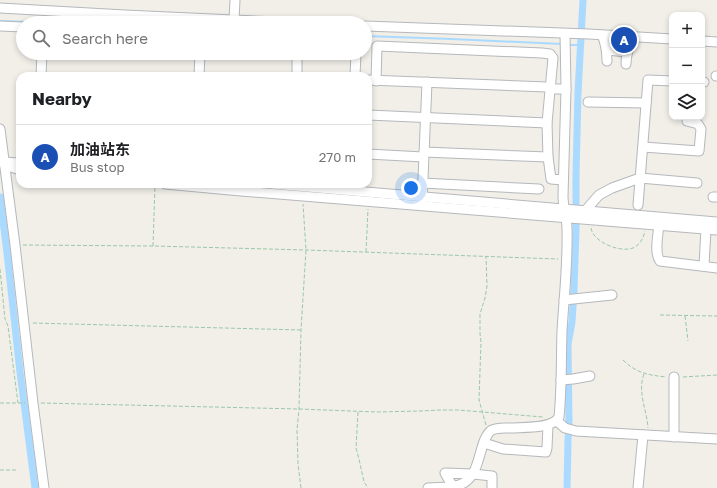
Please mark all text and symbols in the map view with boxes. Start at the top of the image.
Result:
map controls [669,12,705,120]
button: + [669,12,705,48]
search box [16,16,372,60]
pin: A [611,25,637,55]
icon: search [30,27,52,49]
text: Search here [62,29,148,47]
button: − [669,48,705,84]
button: layers [669,84,705,120]
text: Nearby [32,88,92,109]
text: 加油站东 [70,140,130,158]
text: A [40,149,50,165]
text: 270 m [319,149,356,165]
text: Bus stop [70,159,125,175]
your location [401,178,421,198]

